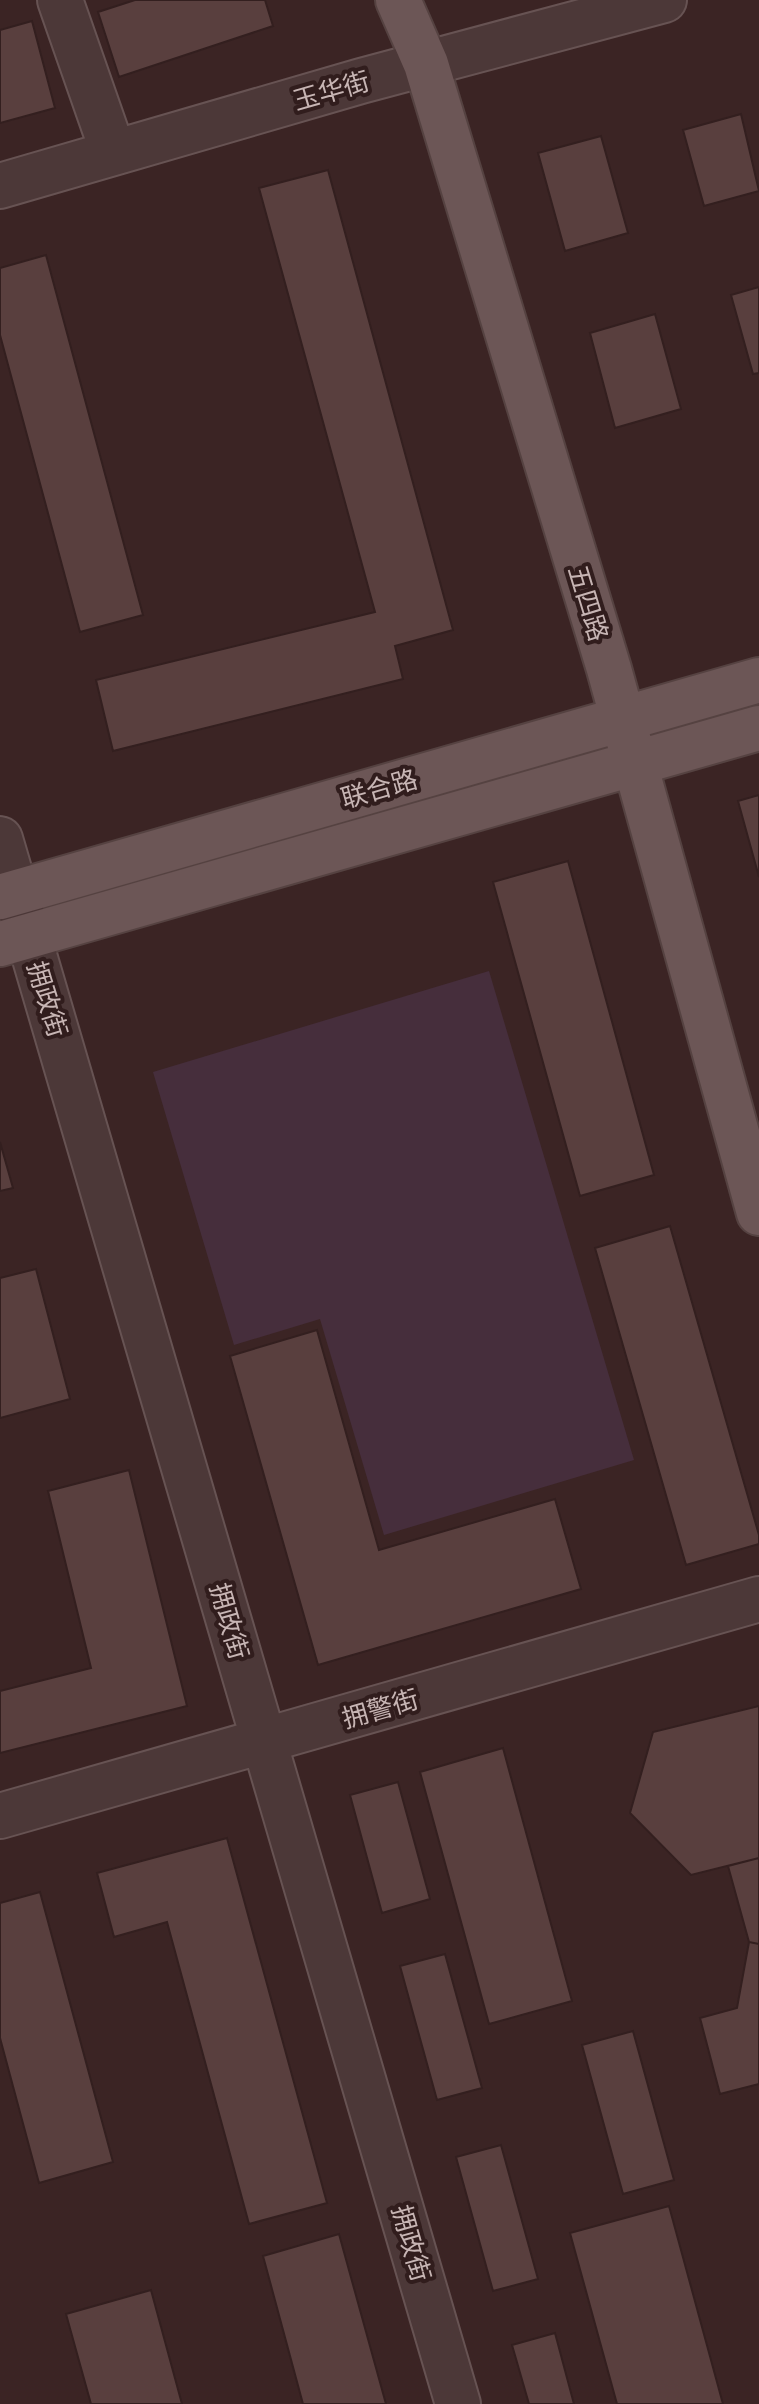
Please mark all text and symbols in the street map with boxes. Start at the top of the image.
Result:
street label: 玉华街 [289,62,373,118]
street label: 五四路 [560,560,618,646]
street label: 联合路 [337,760,421,816]
street label: 拥政街 [19,956,77,1042]
street label: 拥政街 [202,1579,258,1663]
street label: 拥警街 [338,1680,422,1736]
street label: 拥政街 [384,2201,440,2285]

